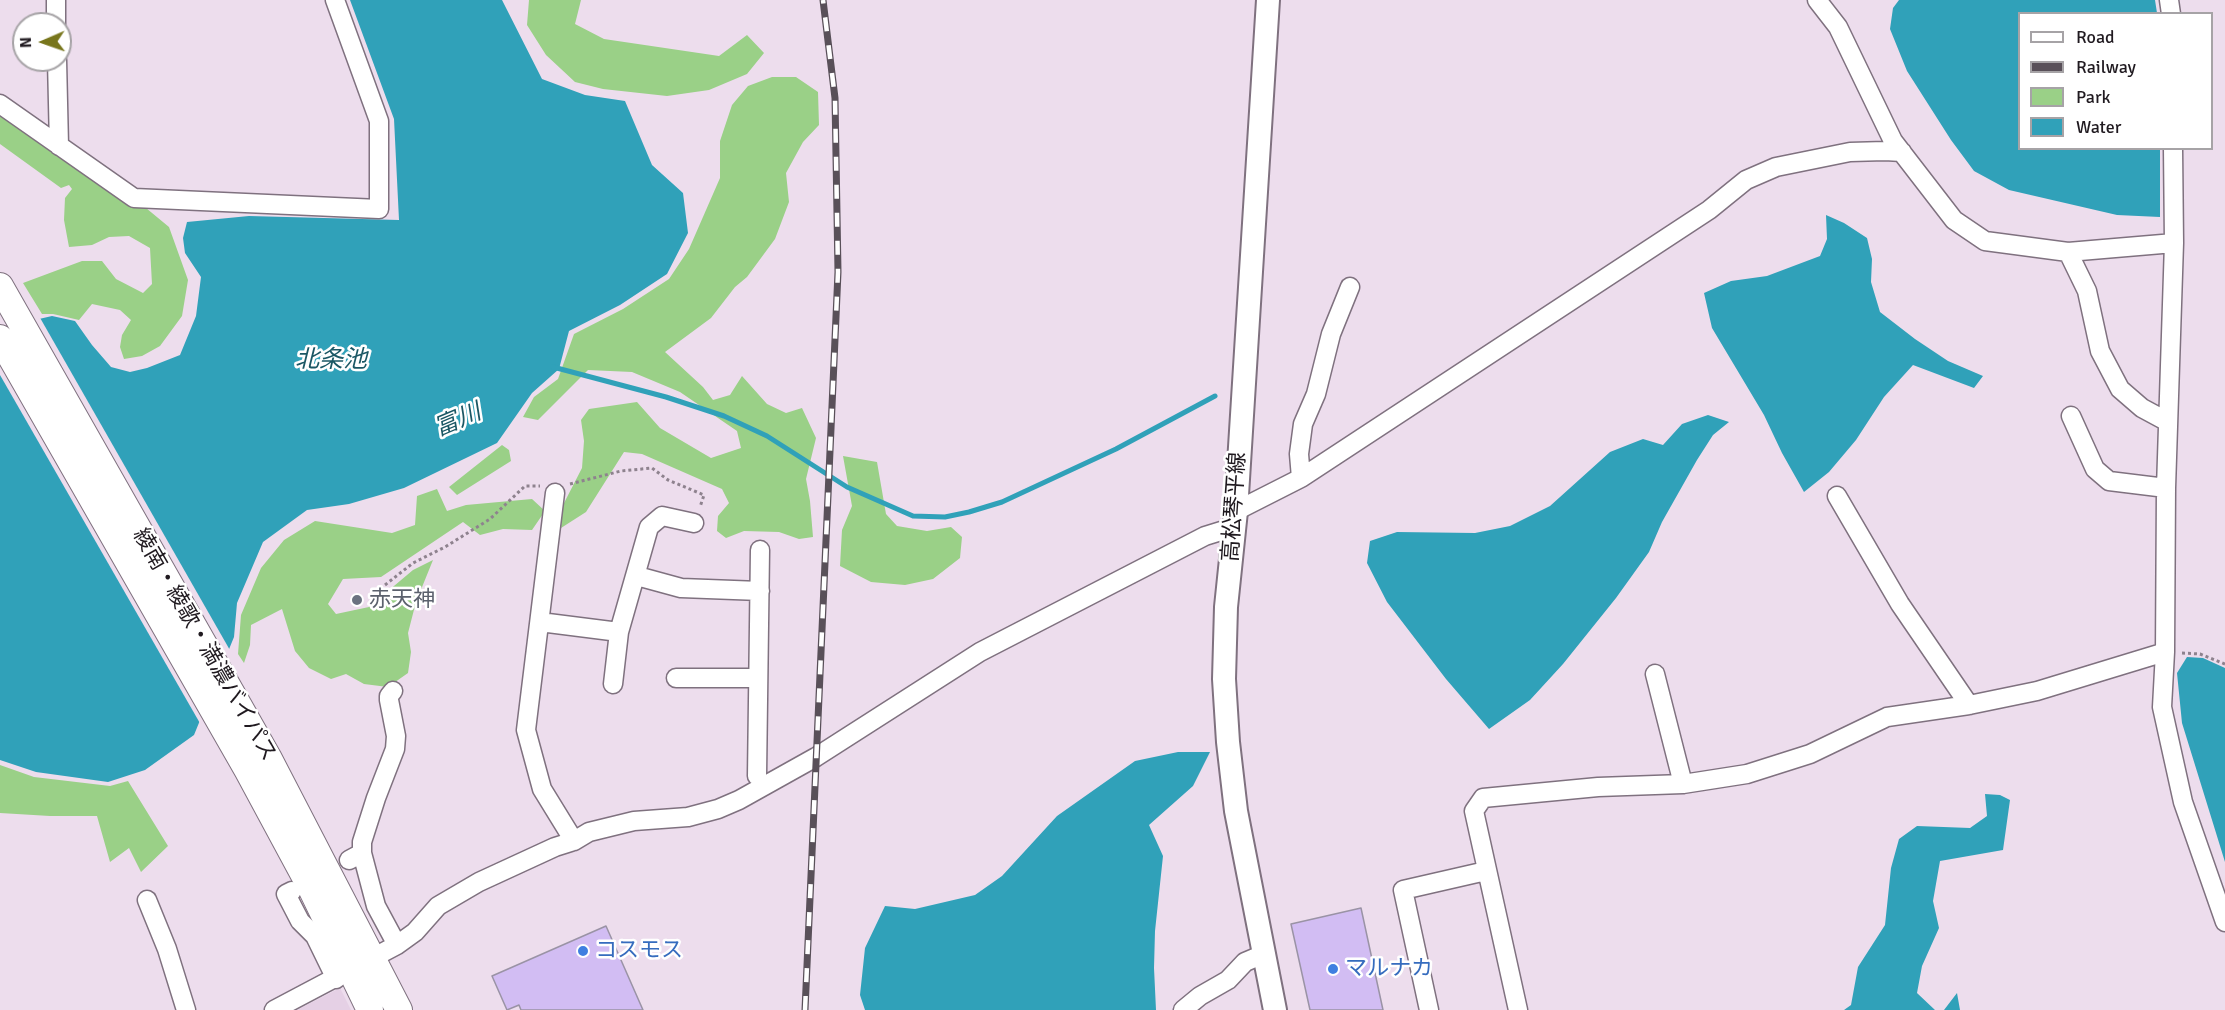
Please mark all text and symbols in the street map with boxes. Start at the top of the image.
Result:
north arrow [12,12,72,72]
legend [2018,12,2213,150]
text: Road [2076,26,2115,48]
text: N [16,37,36,48]
text: Railway [2076,56,2136,78]
text: Park [2076,86,2111,108]
text: Water [2076,116,2121,138]
water label: 北条池 [295,347,367,375]
water label: 富川 [430,398,486,444]
street label: 高松琴平線 [1218,451,1252,563]
street label: 綾南・綾歌・満濃バイパス [127,524,281,766]
place label: 赤天神 [369,587,435,613]
marker: 赤天神 [350,593,364,607]
place label: コスモス [595,938,683,964]
marker: コスモス [576,944,590,958]
place label: マルナカ [1345,956,1433,982]
marker: マルナカ [1326,962,1340,976]

